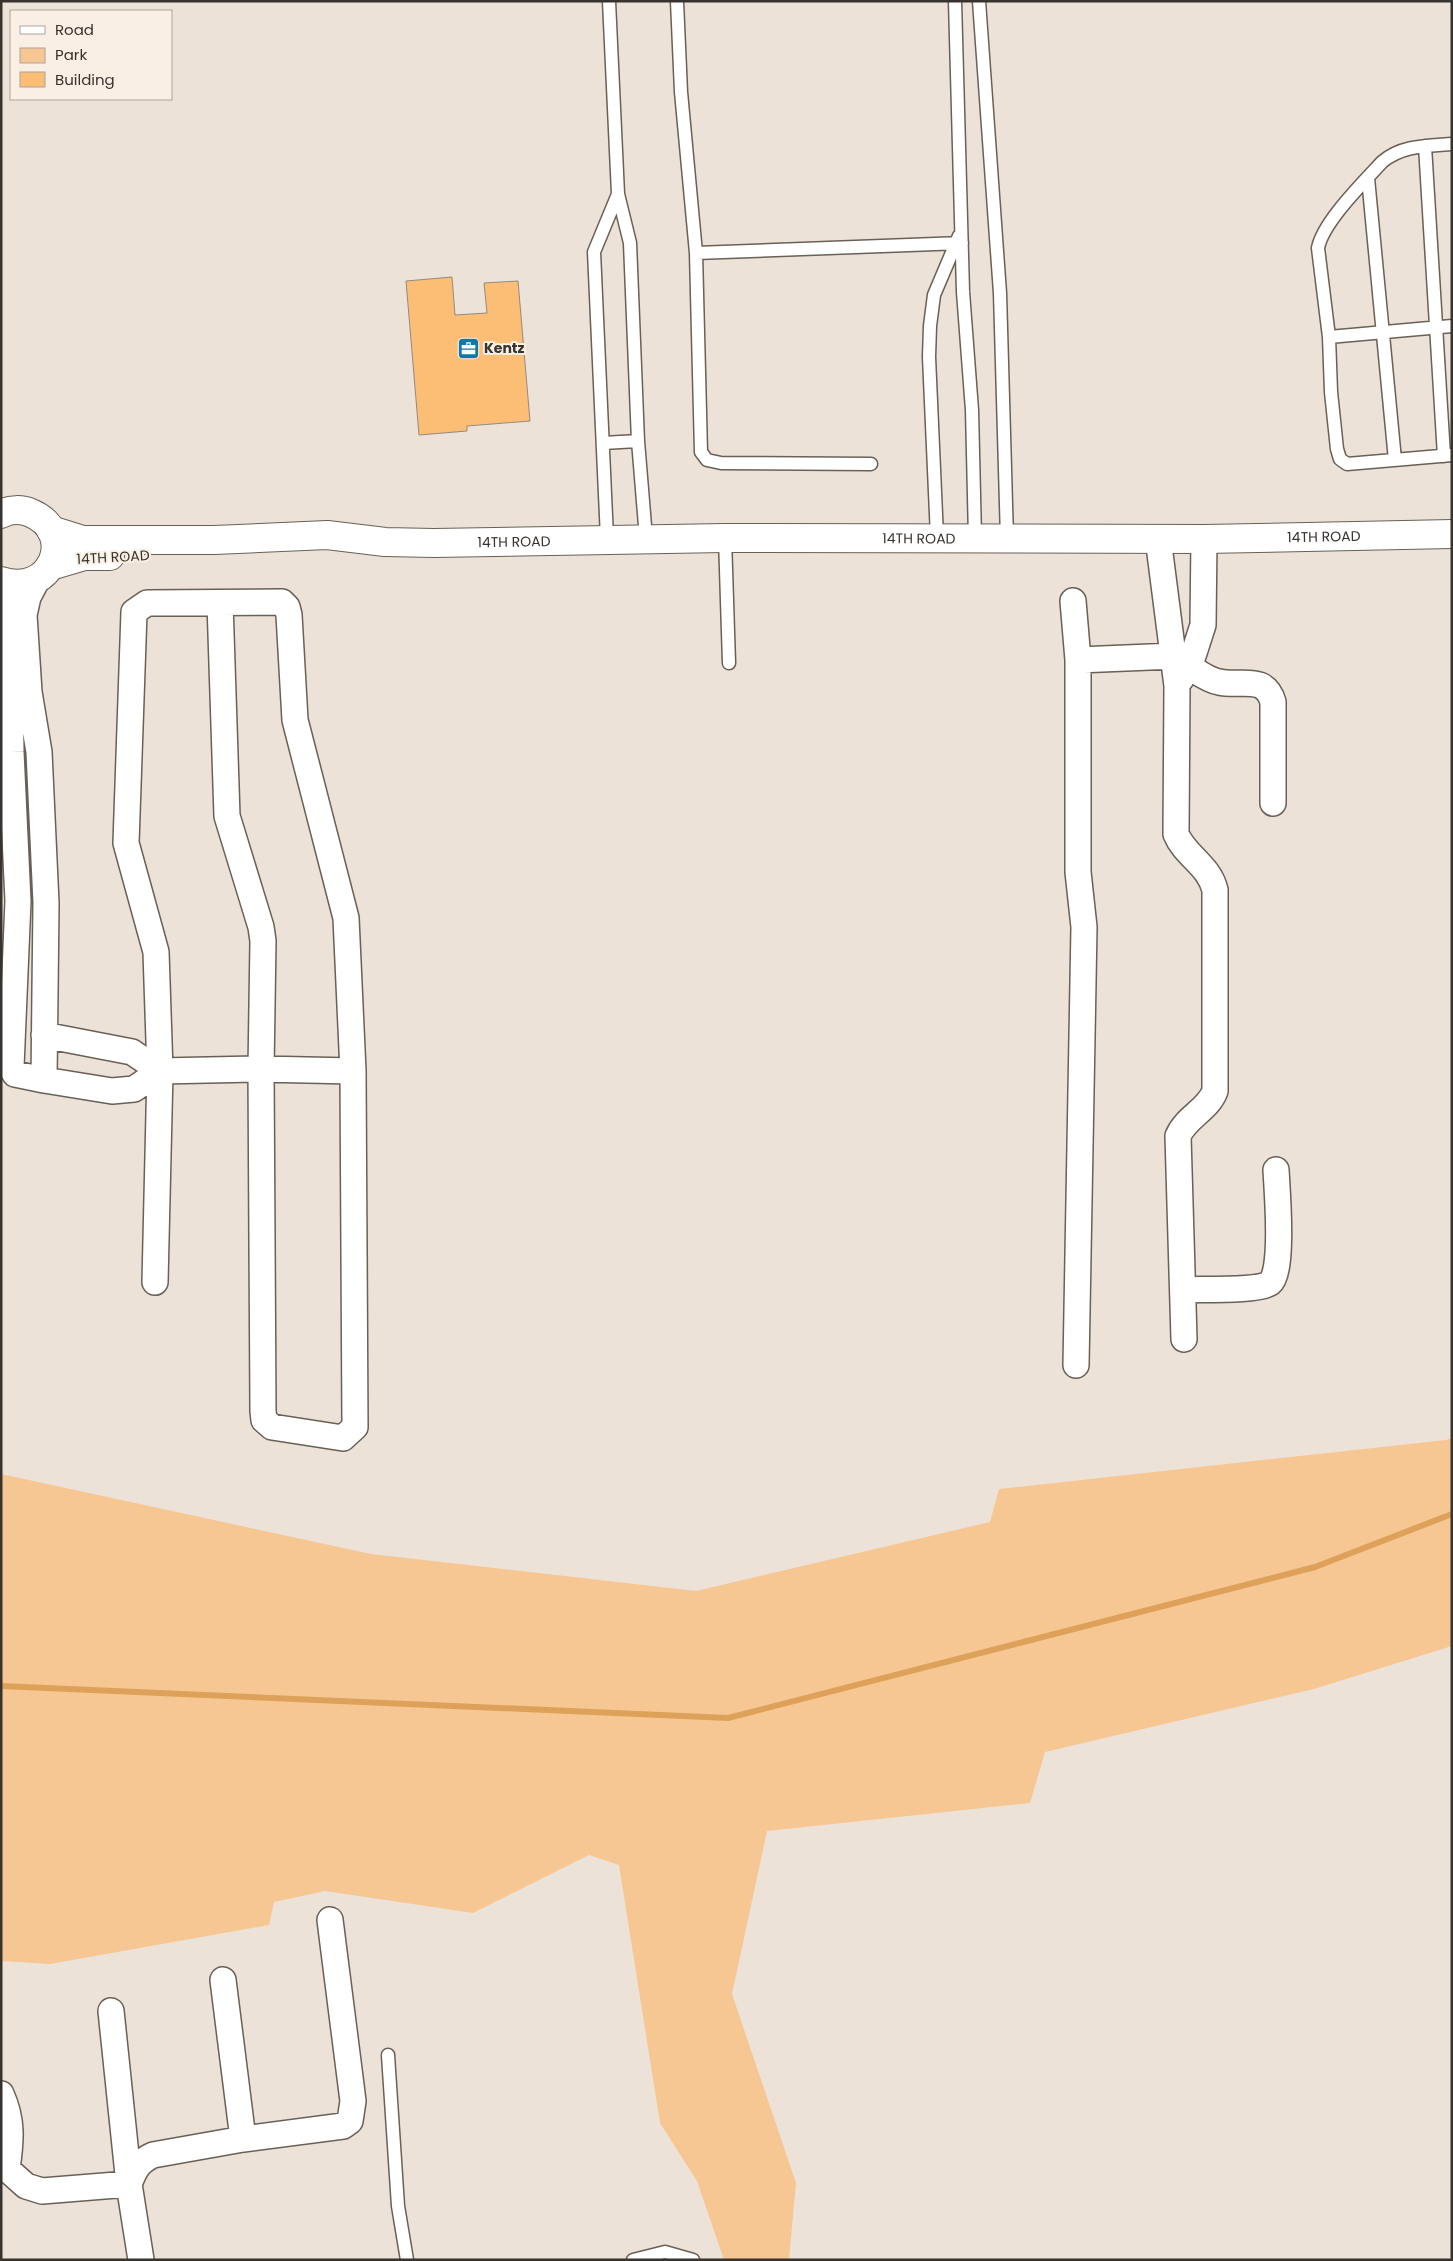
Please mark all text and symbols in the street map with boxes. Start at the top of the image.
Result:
legend [10,10,172,100]
text: Road [55,19,94,40]
text: Park [55,44,87,65]
text: Building [55,69,115,90]
office icon: Kentz [456,336,480,360]
place label: Kentz [484,338,525,358]
street label: 14TH ROAD [1287,526,1361,547]
street label: 14TH ROAD [882,528,956,548]
street label: 14TH ROAD [477,531,551,552]
street label: 14TH ROAD [76,545,150,569]

